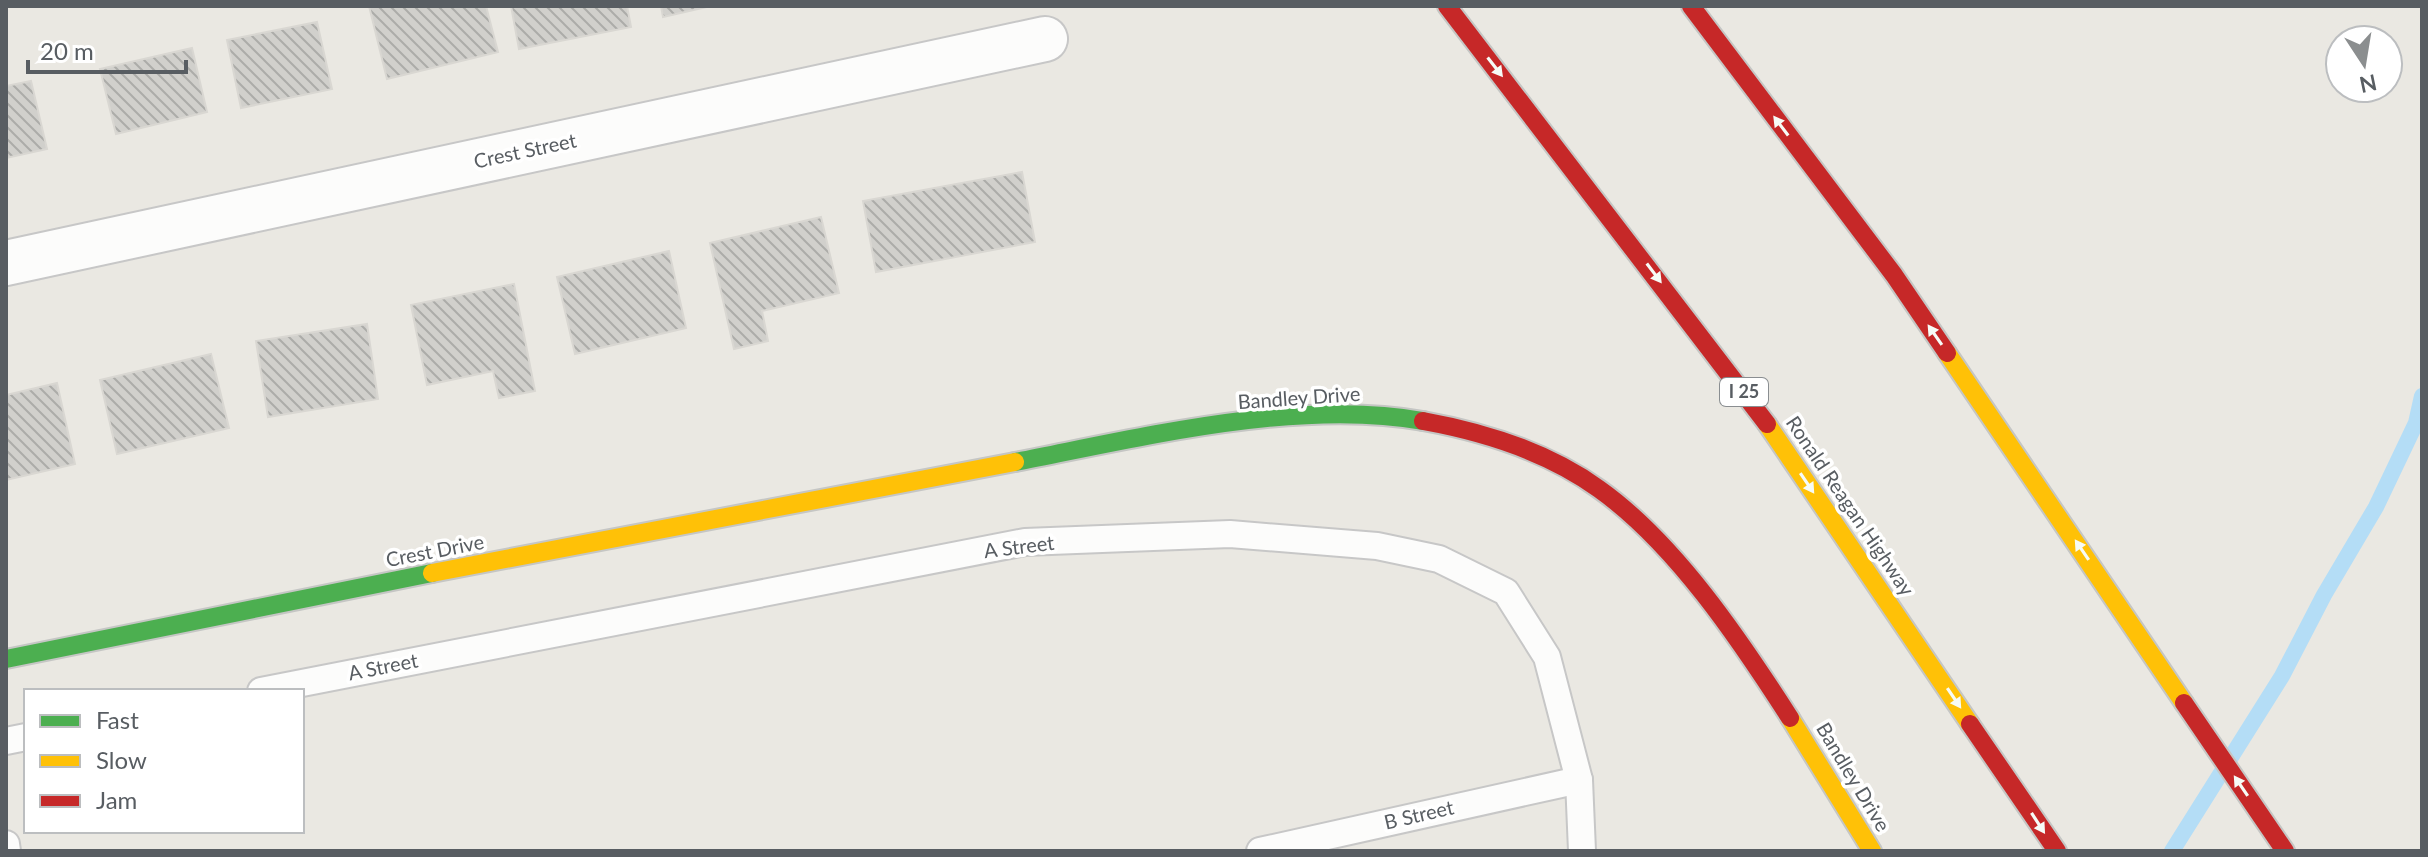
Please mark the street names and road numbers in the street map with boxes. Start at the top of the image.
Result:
street label: Crest Street [471,127,578,173]
road number: I 25 [1720,378,1768,406]
street label: Bandley Drive [1237,381,1361,413]
street label: Ronald Reagan Highway [1782,411,1920,600]
street label: Crest Drive [384,529,486,571]
street label: A Street [982,530,1055,562]
street label: A Street [346,647,420,685]
street label: Bandley Drive [1812,718,1896,835]
street label: B Street [1382,794,1456,834]

